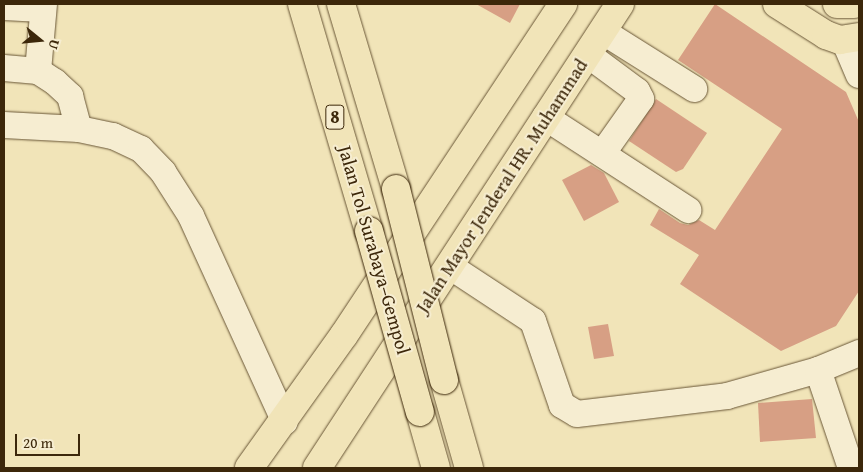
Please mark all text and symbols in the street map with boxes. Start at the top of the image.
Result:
north arrow [15,15,65,65]
text: U [43,37,65,52]
street label: Jalan Mayor Jenderal HR. Muhammad [411,55,593,317]
road number: 8 [325,101,345,132]
street label: Jalan Tol Surabaya–Gempol [333,143,415,357]
scale bar [18,424,82,456]
text: 20 m [23,432,53,453]

